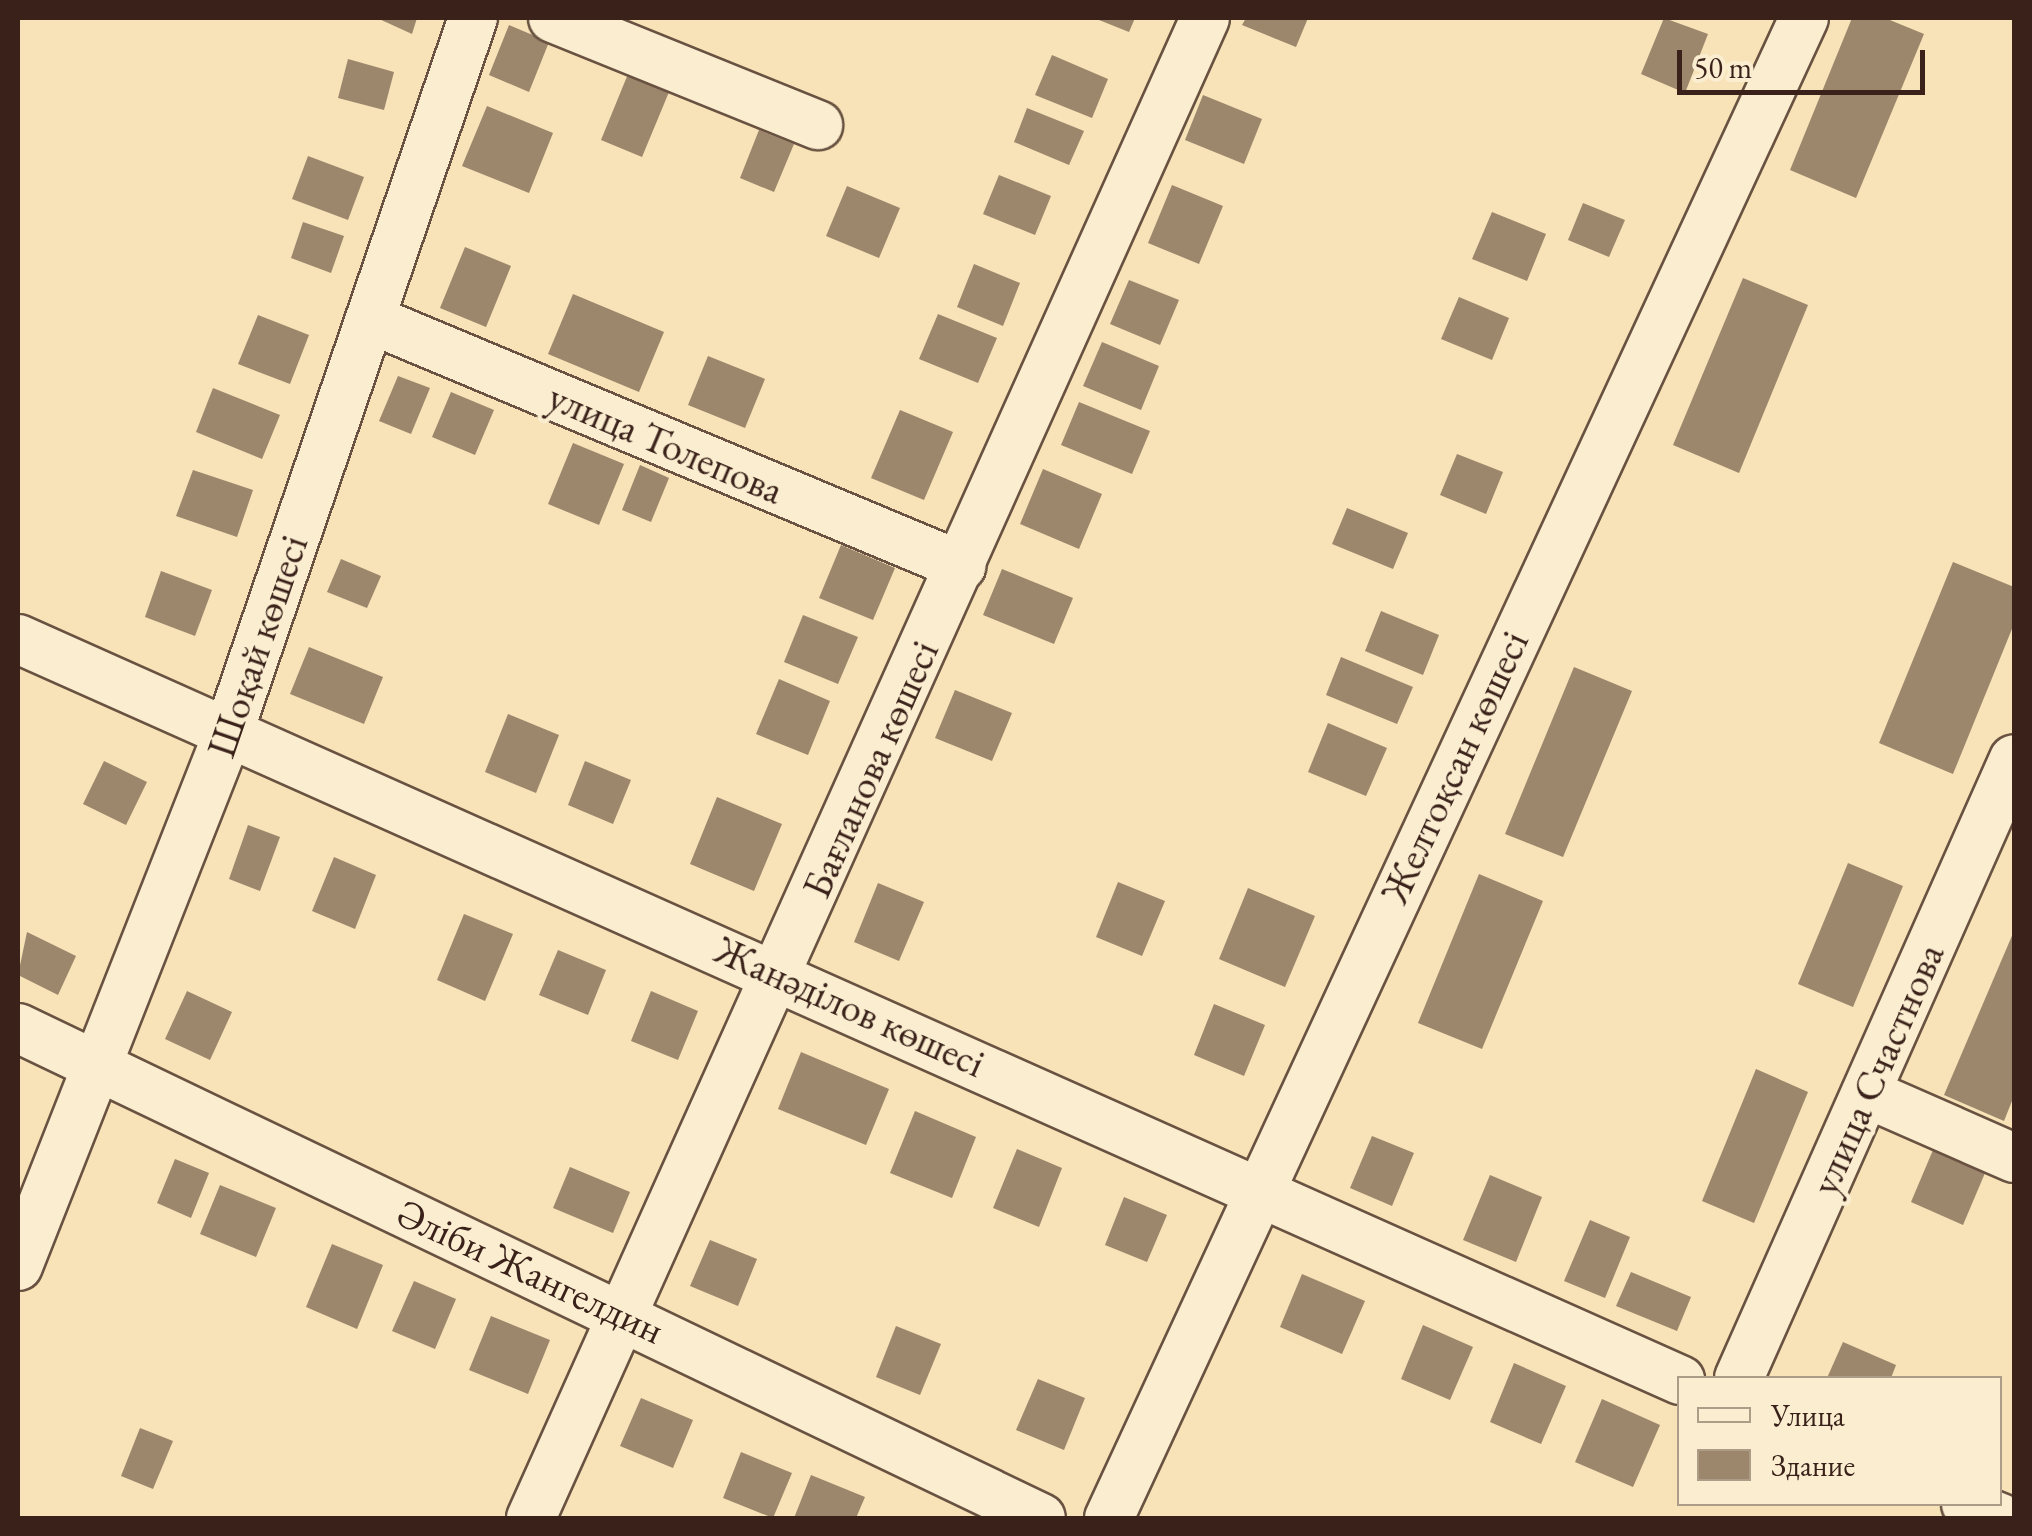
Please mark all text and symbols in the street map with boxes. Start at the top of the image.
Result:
scale bar [1682,30,1930,92]
text: 50 m [1694,48,1752,87]
street label: улица Толепова [541,372,791,514]
street label: Шоқай көшесі [197,529,317,763]
street label: Желтоқсан көшесі [1370,623,1538,911]
street label: Бағланова көшесі [792,633,948,905]
street label: Жанәділов көшесі [708,925,992,1087]
street label: улица Счастнова [1800,936,1954,1202]
street label: Әліби Жангелдин [390,1188,672,1354]
legend [1677,1376,2002,1506]
text: Улица [1771,1396,1845,1435]
text: Здание [1771,1446,1855,1485]

